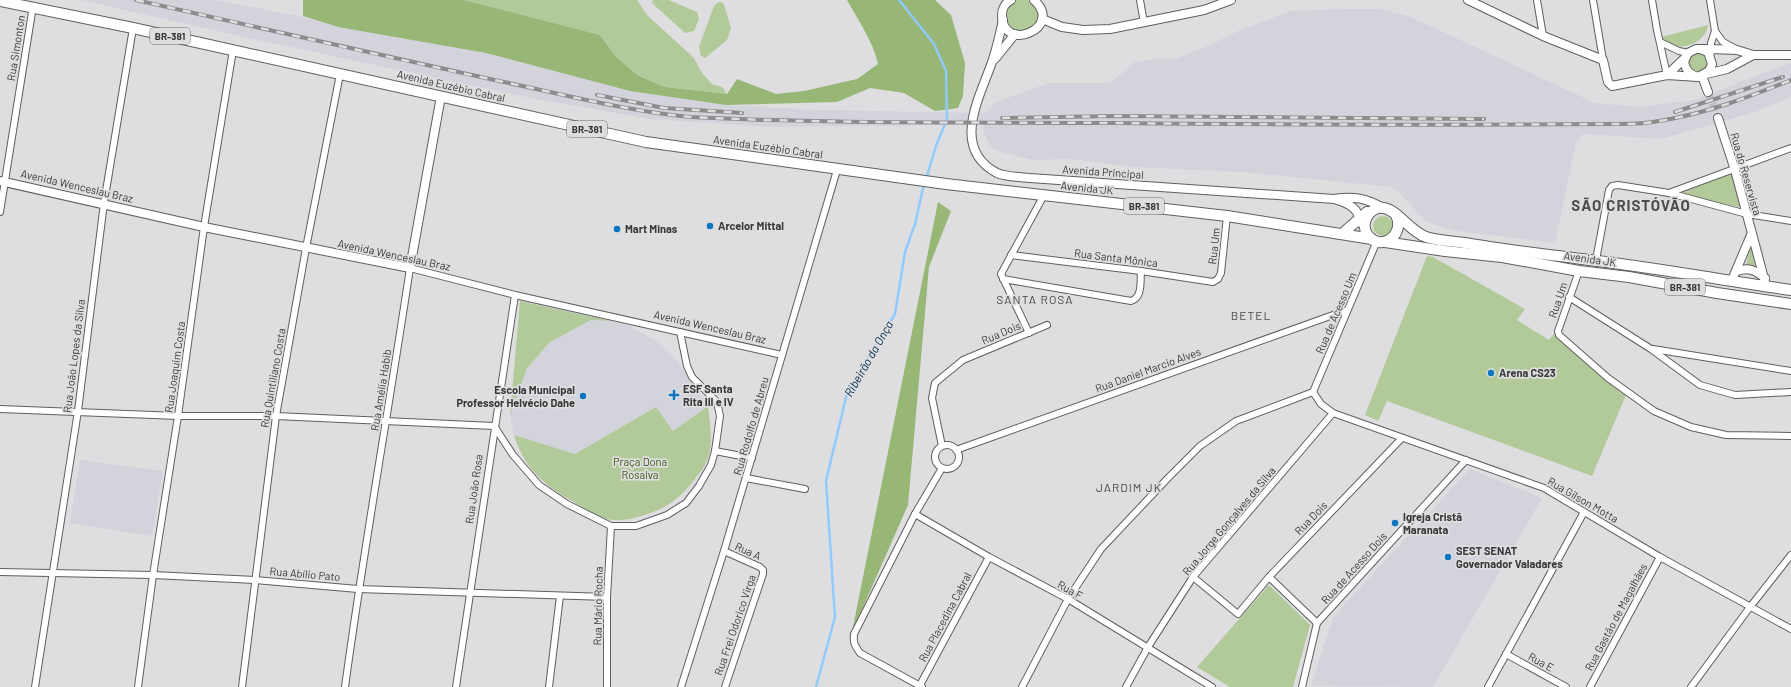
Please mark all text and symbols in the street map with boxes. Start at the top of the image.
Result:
street label: Rua Simonton [4,14,27,82]
road number: BR-381 [150,28,190,44]
street label: Avenida Euzébio Cabral [396,67,506,104]
road number: BR-381 [567,121,607,137]
street label: Rua do Reservista [1728,131,1765,217]
street label: Avenida Euzébio Cabral [712,132,824,161]
street label: Avenida Principal [1062,162,1144,181]
street label: Avenida Wenceslau Braz [20,166,135,205]
street label: Avenida JK [1060,178,1114,197]
district label: SÃO CRISTÓVÃO [1571,196,1691,214]
road number: BR-381 [1124,198,1164,214]
place label: Arcelor Mittal [718,219,784,232]
marker: Arcelor Mittal [705,221,715,231]
place label: Mart Minas [625,222,678,235]
marker: Mart Minas [612,224,622,234]
street label: Rua Um [1205,227,1222,265]
street label: Avenida Wenceslau Braz [336,236,452,273]
street label: Rua Santa Mônica [1074,246,1159,269]
street label: Avenida JK [1563,248,1617,269]
street label: Rua de Acesso Um [1312,270,1359,356]
road number: BR-381 [1665,279,1705,295]
street label: Rua Um [1545,280,1570,319]
district label: SANTA ROSA [996,292,1074,306]
street label: Rua João Lopes da Silva [60,298,87,413]
street label: Avenida Wenceslau Braz [653,307,768,346]
district label: BETEL [1231,308,1271,322]
water label: Ribeirão da Onça [841,318,895,399]
street label: Rua Dois [979,318,1022,347]
street label: Rua Joaquim Costa [162,320,187,413]
street label: Rua Quintiliano Costa [257,327,288,429]
street label: Rua Daniel Marcio Alves [1093,344,1202,395]
street label: Rua Amélia Habib [368,348,393,432]
place label: Arena CS23 [1499,366,1556,379]
marker: Arena CS23 [1486,368,1496,378]
street label: Rua Rodolfo de Abreu [730,375,771,477]
place label: ESF Santa Rita III e IV [683,382,734,408]
place label: Escola Municipal Professor Helvécio Dahe [456,383,575,409]
marker: ESF Santa Rita III e IV [668,389,680,401]
marker: Escola Municipal Professor Helvécio Dahe [578,391,588,401]
street label: Rua João Rosa [462,453,485,525]
park label: Praça Dona Rosalva [613,455,667,481]
street label: Rua Jorge Gonçalves da Silva [1179,464,1278,578]
street label: Rua Gilson Motta [1546,474,1621,525]
district label: JARDIM JK [1096,480,1162,494]
street label: Rua Dois [1292,498,1330,537]
place label: Igreja Cristã Maranata [1403,510,1462,536]
marker: Igreja Cristã Maranata [1390,518,1400,528]
street label: Rua de Acesso Dois [1318,529,1389,606]
street label: Rua A [733,539,764,562]
place label: SEST SENAT Governador Valadares [1456,544,1563,570]
marker: SEST SENAT Governador Valadares [1443,552,1453,562]
street label: Rua Gastão de Magalhães [1582,561,1649,673]
street label: Rua Abílio Pato [269,564,341,583]
street label: Rua Mário Rocha [590,566,605,646]
street label: Rua Placedina Cabral [915,570,974,664]
street label: Rua Frei Odorico Virga [711,573,758,677]
street label: Rua F [1055,577,1085,602]
street label: Rua E [1526,649,1557,674]

